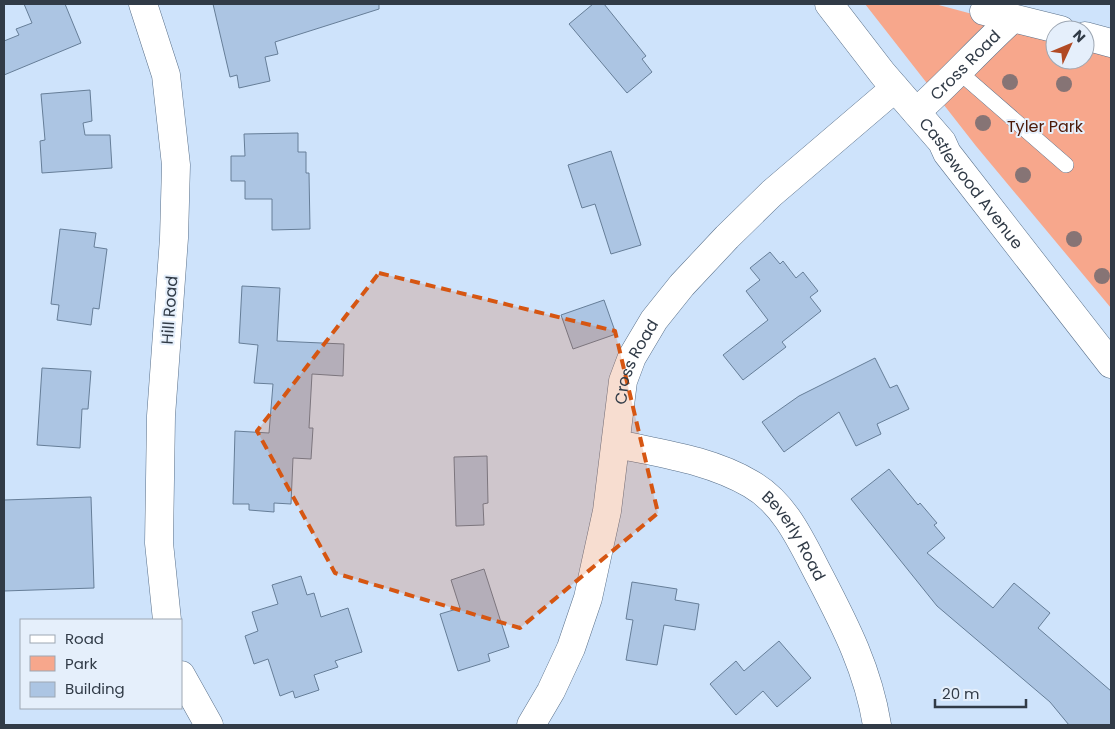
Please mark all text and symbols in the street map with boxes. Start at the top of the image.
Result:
north arrow [1045,20,1095,70]
street label: Cross Road [925,25,1006,106]
text: N [1069,25,1090,47]
street label: Castlewood Avenue [914,113,1028,254]
park label: Tyler Park [1007,115,1084,138]
street label: Hill Road [156,275,183,345]
street label: Cross Road [609,315,664,406]
street label: Beverly Road [757,485,831,585]
legend [20,619,182,709]
text: Road [65,628,104,649]
text: Park [65,653,97,674]
scale bar [935,676,1026,708]
text: Building [65,678,125,699]
text: 20 m [942,683,980,704]

